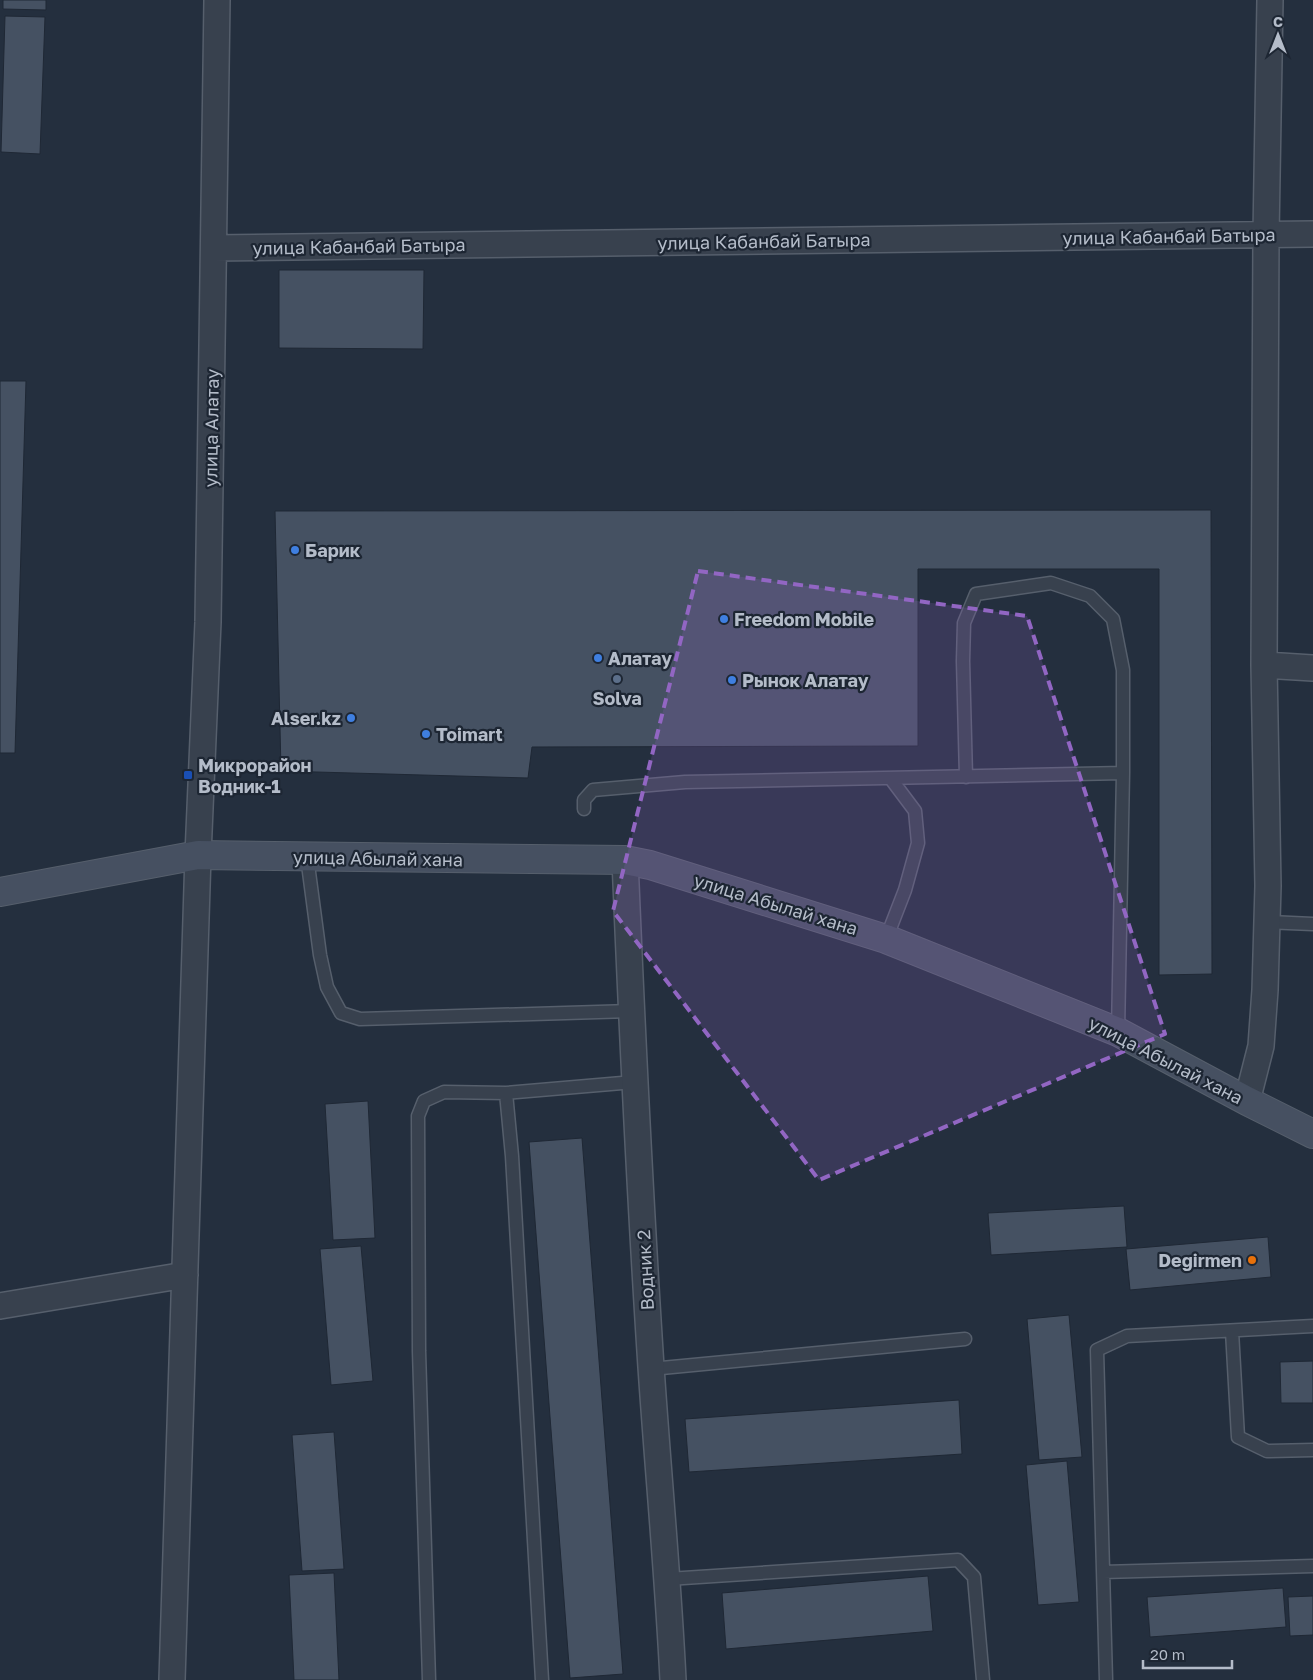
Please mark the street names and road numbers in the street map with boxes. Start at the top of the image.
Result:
street label: улица Кабанбай Батыра [1062,223,1276,249]
street label: улица Кабанбай Батыра [657,228,871,254]
street label: улица Кабанбай Батыра [252,233,466,259]
street label: улица Алатау [199,369,223,487]
street label: улица Абылай хана [293,846,463,870]
street label: улица Абылай хана [691,869,861,939]
street label: улица Абылай хана [1085,1012,1247,1108]
street label: Водник 2 [632,1229,658,1311]

